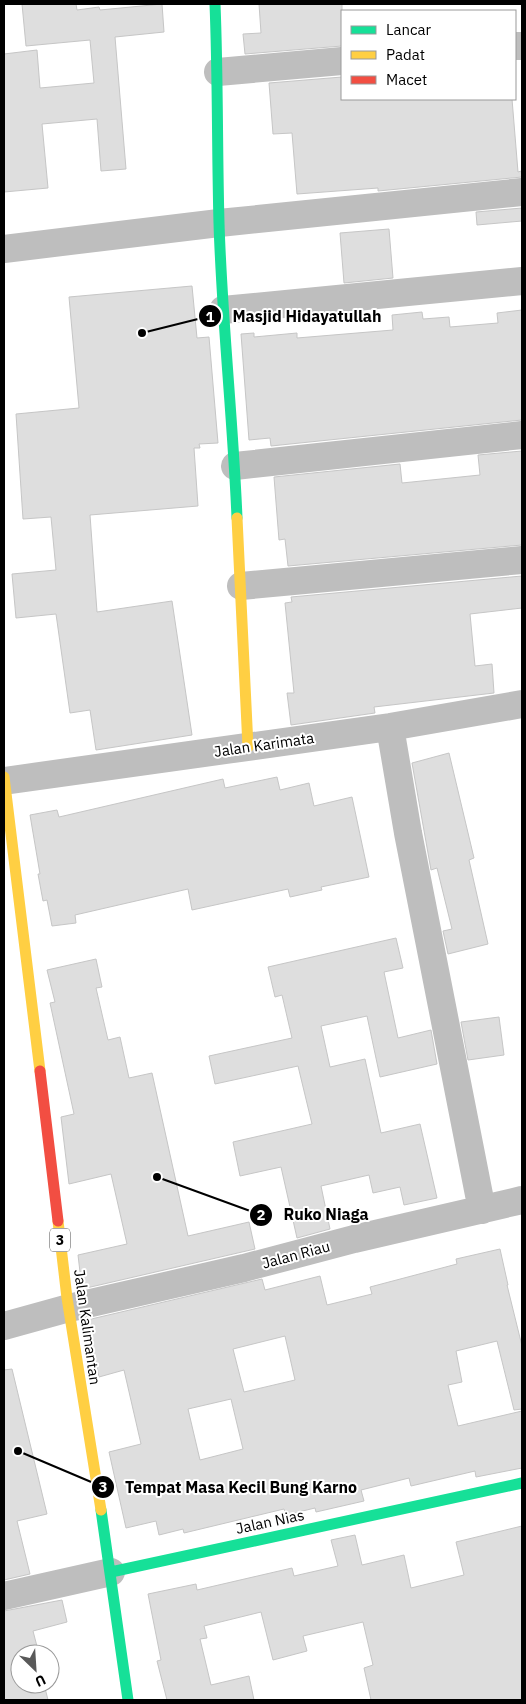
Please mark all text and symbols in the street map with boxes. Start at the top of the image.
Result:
legend [341,10,516,100]
text: Lancar [386,20,432,39]
text: Padat [386,45,425,64]
text: Macet [386,70,427,89]
callout: Masjid Hidayatullah [197,301,391,332]
text: Masjid Hidayatullah [233,306,381,326]
text: 1 [205,307,215,326]
street label: Jalan Karimata [213,728,315,761]
callout: Ruko Niaga [248,1199,378,1230]
text: Ruko Niaga [283,1204,369,1224]
text: 2 [256,1205,266,1224]
road number: 3 [50,1228,70,1252]
street label: Jalan Riau [260,1236,332,1273]
street label: Jalan Kalimantan [70,1268,105,1386]
callout: Tempat Masa Kecil Bung Karno [90,1471,367,1502]
text: 3 [98,1477,108,1496]
text: Tempat Masa Kecil Bung Karno [125,1477,357,1497]
street label: Jalan Nias [234,1505,306,1538]
north arrow [10,1644,60,1694]
text: U [32,1671,49,1691]

